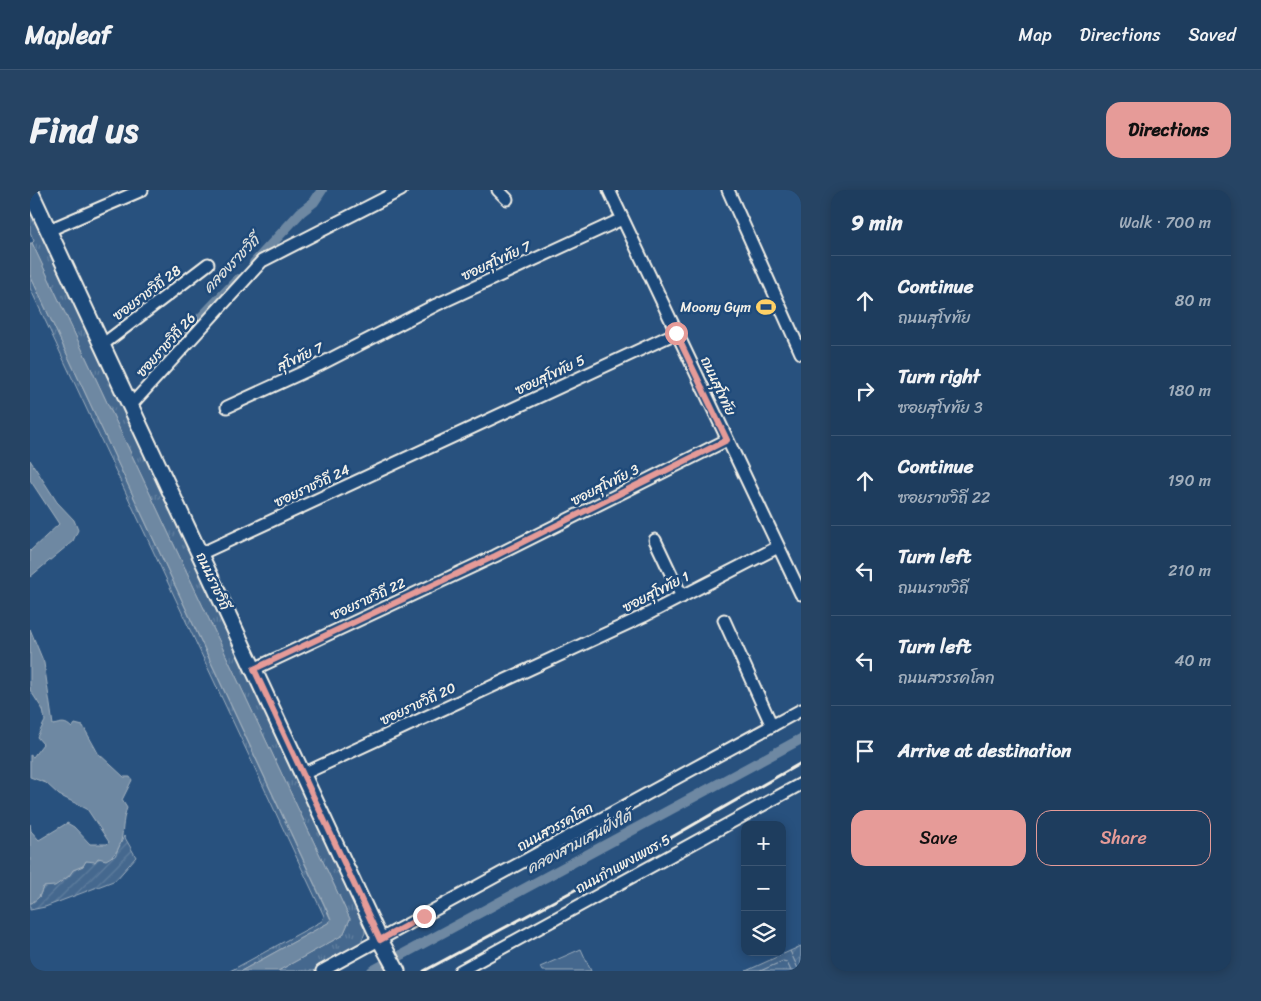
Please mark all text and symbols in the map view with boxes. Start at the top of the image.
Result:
text: Mapleaf [25,14,111,56]
text: Map [1019,19,1052,51]
text: Directions [1080,19,1161,51]
text: Saved [1189,19,1236,51]
text: Find us [30,99,138,161]
button: Directions [1106,102,1231,158]
text: 9 min [851,204,903,242]
text: Walk · 700 m [1119,208,1211,237]
water label: คลองราชวิถี [196,225,269,299]
street label: ซอยสุโขทัย 7 [457,234,536,288]
street label: ซอยราชวิถี 28 [107,258,187,327]
text: Continue [898,270,974,303]
text: 80 m [1175,286,1211,315]
icon: ahead [851,287,879,315]
place label: Moony Gym [680,295,751,320]
sports icon: Moony Gym [755,296,777,318]
text: ถนนสุโขทัย [898,303,971,332]
street label: ซอยราชวิถี 26 [130,307,202,383]
route start [665,322,688,345]
street label: สุโขทัย 7 [272,335,328,379]
street label: ซอยสุโขทัย 5 [511,348,590,402]
street label: ถนนสุโขทัย [693,352,743,420]
text: Turn right [898,360,980,393]
text: 180 m [1168,376,1211,405]
icon: right [851,377,879,405]
text: ซอยสุโขทัย 3 [898,393,983,422]
text: Continue [898,450,974,483]
street label: ซอยราชวิถี 24 [270,457,354,515]
street label: ซอยสุโขทัย 3 [566,457,644,513]
text: 190 m [1168,466,1211,495]
icon: ahead [851,467,879,495]
text: ซอยราชวิถี 22 [898,483,990,512]
text: Turn left [898,540,971,573]
street label: ถนนราชวิถี [189,548,238,616]
text: 210 m [1168,556,1211,585]
icon: left [851,557,879,585]
street label: ซอยสุโขทัย 1 [618,564,694,620]
street label: ซอยราชวิถี 22 [326,571,410,627]
text: ถนนราชวิถี [898,573,968,602]
text: Turn left [898,630,971,663]
text: 40 m [1174,646,1211,675]
icon: left [851,647,879,675]
text: ถนนสวรรคโลก [898,663,994,692]
street label: ซอยราชวิถี 20 [376,675,460,733]
text: Arrive at destination [898,734,1071,767]
icon: arrive [851,737,879,765]
street label: ถนนสวรรคโลก [512,796,598,858]
water label: คลองสามเสนฝั่งใต้ [521,801,641,881]
button: Save [851,810,1026,866]
button: Share [1036,810,1211,866]
map controls [741,821,786,956]
button: + [741,821,786,866]
street label: ถนนกำแพงเพชร 5 [571,827,676,901]
button: − [741,866,786,911]
route end [413,905,436,928]
button: layers [741,911,786,956]

